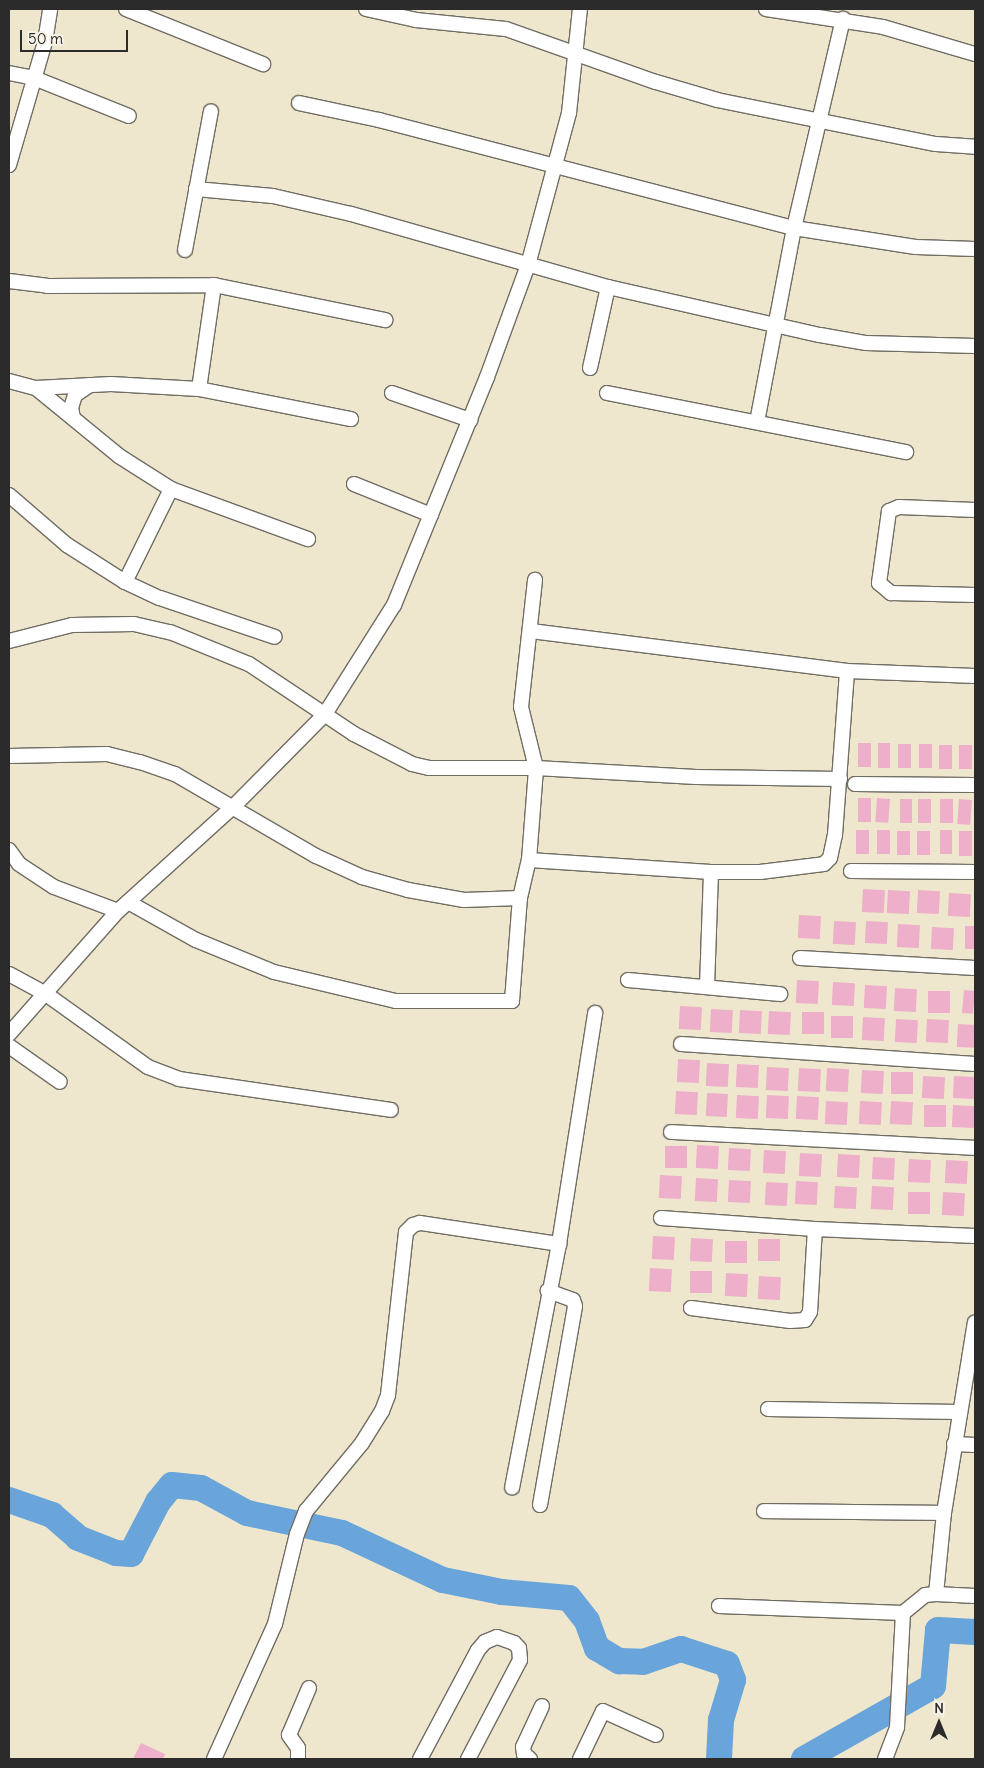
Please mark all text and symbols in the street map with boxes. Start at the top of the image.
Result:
scale bar [22,20,130,52]
text: 50 m [28,29,63,48]
north arrow [914,1698,964,1748]
text: N [934,1699,944,1717]

